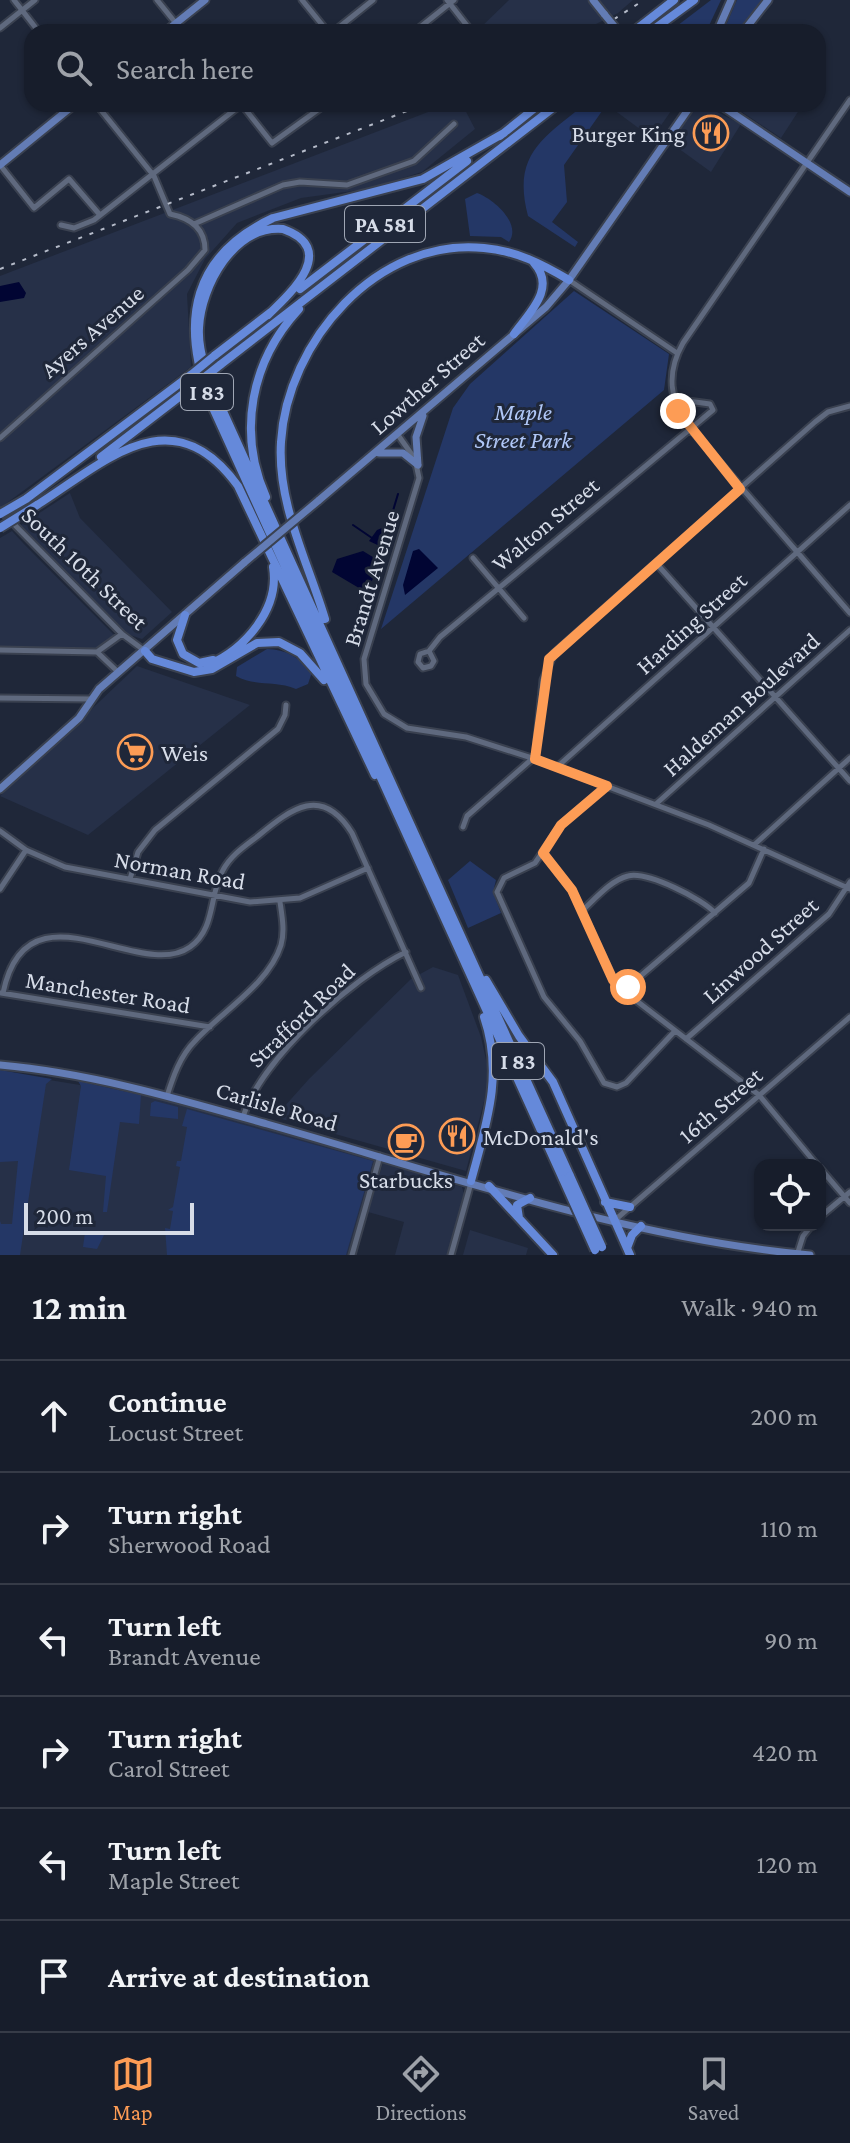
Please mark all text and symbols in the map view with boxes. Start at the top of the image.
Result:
search box [24,24,826,112]
icon: search [52,46,96,90]
text: Search here [116,52,254,85]
restaurant icon: Burger King [692,114,730,152]
place label: Burger King [571,120,685,147]
road number: PA 581 [345,206,425,242]
street label: Ayers Avenue [35,279,149,383]
street label: Lowther Street [364,325,490,440]
road number: I 83 [181,374,233,410]
route end [660,393,696,429]
park label: Maple Street Park [474,398,573,453]
street label: Walton Street [486,471,605,577]
street label: South 10th Street [17,501,154,636]
street label: Brandt Avenue [337,507,405,649]
street label: Harding Street [630,566,752,680]
street label: Haldeman Boulevard [657,626,825,781]
supermarket icon: Weis [116,733,154,771]
place label: Weis [161,739,208,766]
street label: Norman Road [112,845,248,895]
street label: Linwood Street [697,891,824,1009]
street label: Strafford Road [242,957,360,1073]
street label: Manchester Road [24,966,193,1018]
route start [610,969,646,1005]
road number: I 83 [492,1043,544,1079]
street label: 16th Street [673,1061,768,1149]
street label: Carlisle Road [213,1076,341,1136]
restaurant icon: McDonald's [438,1117,476,1155]
cafe icon: Starbucks [387,1123,425,1161]
place label: McDonald's [483,1123,599,1150]
map controls [754,1159,826,1231]
button: locate [754,1159,826,1231]
place label: Starbucks [359,1166,453,1193]
scale bar [24,1199,194,1235]
text: 200 m [36,1204,93,1229]
text: 12 min [32,1289,127,1326]
text: Walk · 940 m [681,1293,818,1322]
text: Continue [108,1385,227,1418]
icon: ahead [32,1394,76,1438]
text: 200 m [750,1402,818,1431]
text: Locust Street [108,1418,243,1447]
text: Turn right [108,1497,242,1530]
icon: right [32,1506,76,1550]
text: 110 m [760,1514,818,1543]
text: Sherwood Road [108,1530,271,1559]
text: Turn left [108,1609,221,1642]
icon: left [32,1618,76,1662]
text: 90 m [764,1626,818,1655]
text: Brandt Avenue [108,1642,261,1671]
text: Turn right [108,1721,242,1754]
icon: right [32,1730,76,1774]
text: 420 m [752,1738,818,1767]
text: Carol Street [108,1754,229,1783]
text: Turn left [108,1833,221,1866]
icon: left [32,1842,76,1886]
text: 120 m [757,1850,818,1879]
text: Maple Street [108,1866,239,1895]
icon: arrive [32,1954,76,1998]
text: Arrive at destination [108,1960,370,1993]
tab: Map [111,2052,155,2125]
tab: Directions [376,2052,467,2125]
tab: Saved [688,2052,739,2125]

